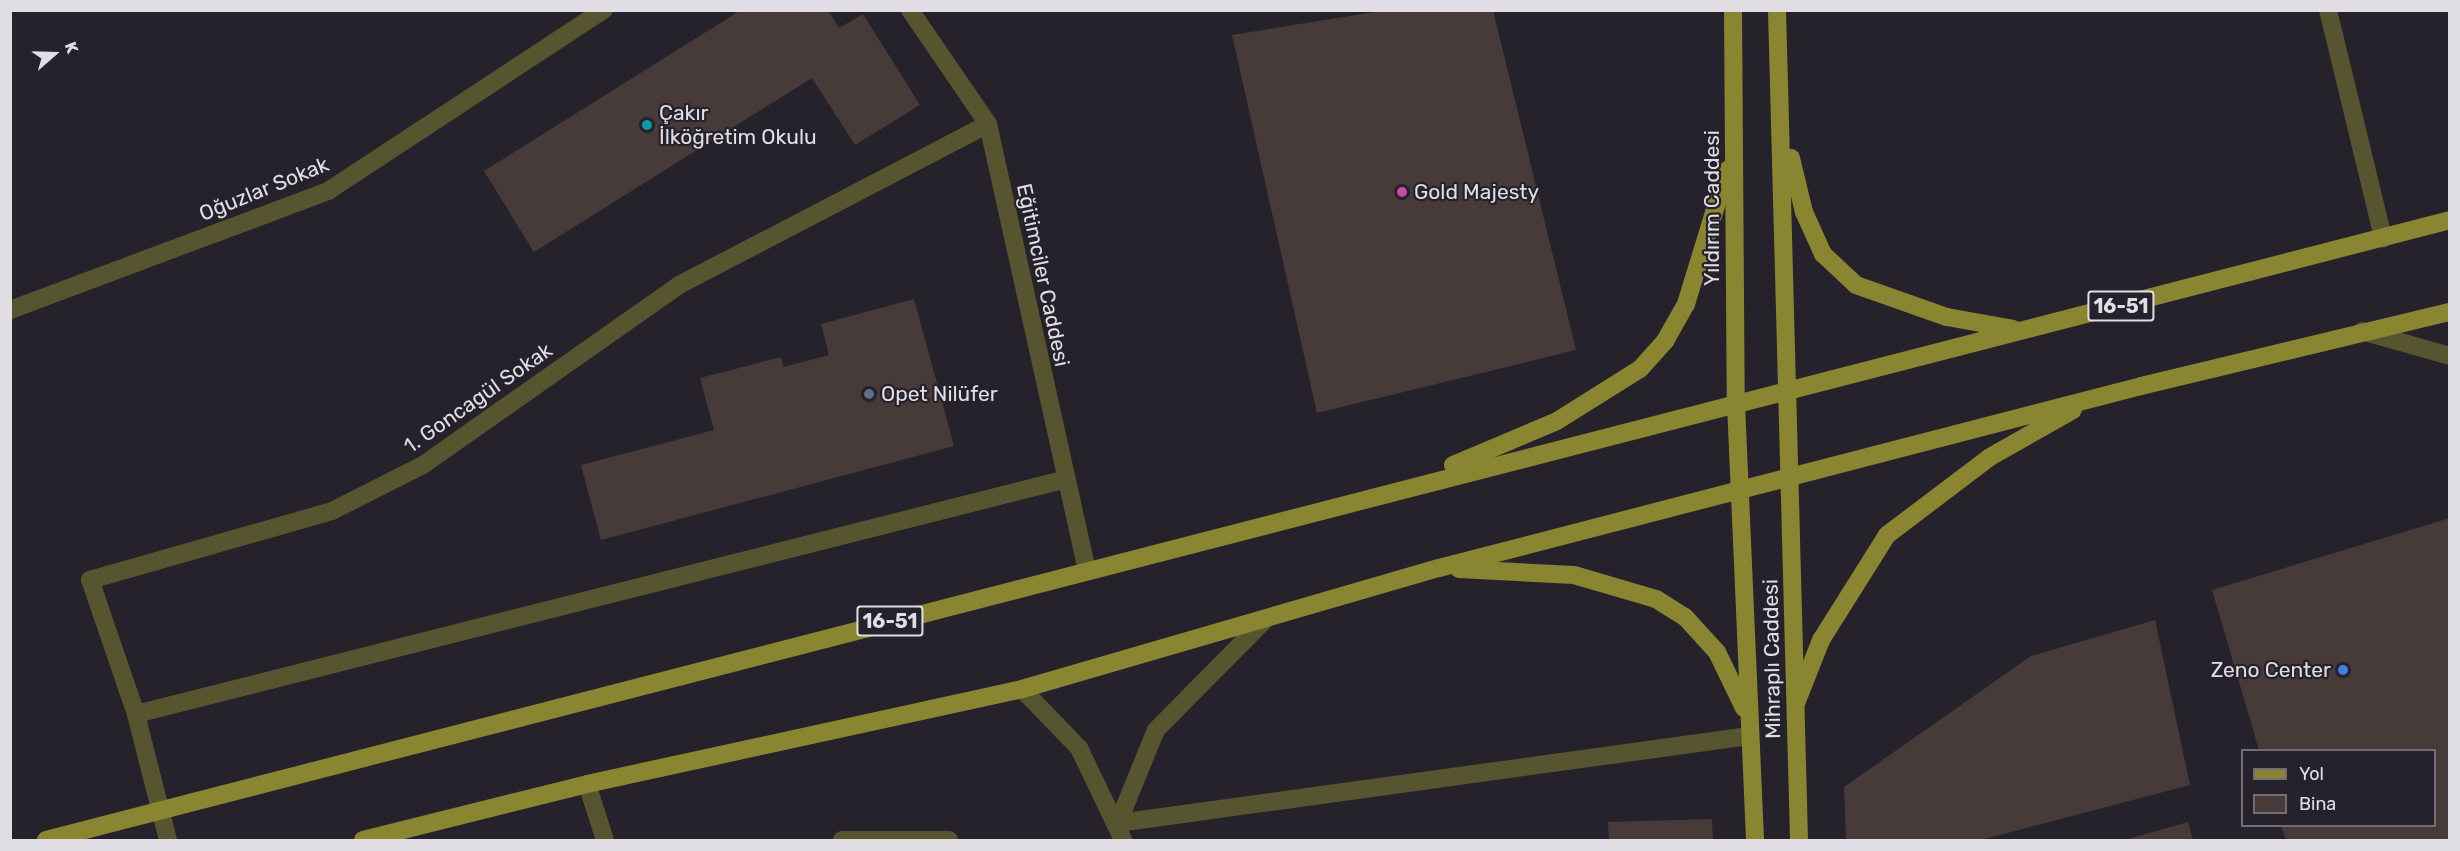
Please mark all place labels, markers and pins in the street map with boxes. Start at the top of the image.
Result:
place label: Çakır İlköğretim Okulu [659,100,817,150]
marker: Çakır İlköğretim Okulu [640,118,654,132]
place label: Gold Majesty [1414,179,1539,205]
marker: Gold Majesty [1395,185,1409,199]
place label: Opet Nilüfer [881,381,998,407]
marker: Opet Nilüfer [862,387,876,401]
place label: Zeno Center [2211,657,2331,683]
marker: Zeno Center [2336,663,2350,677]

